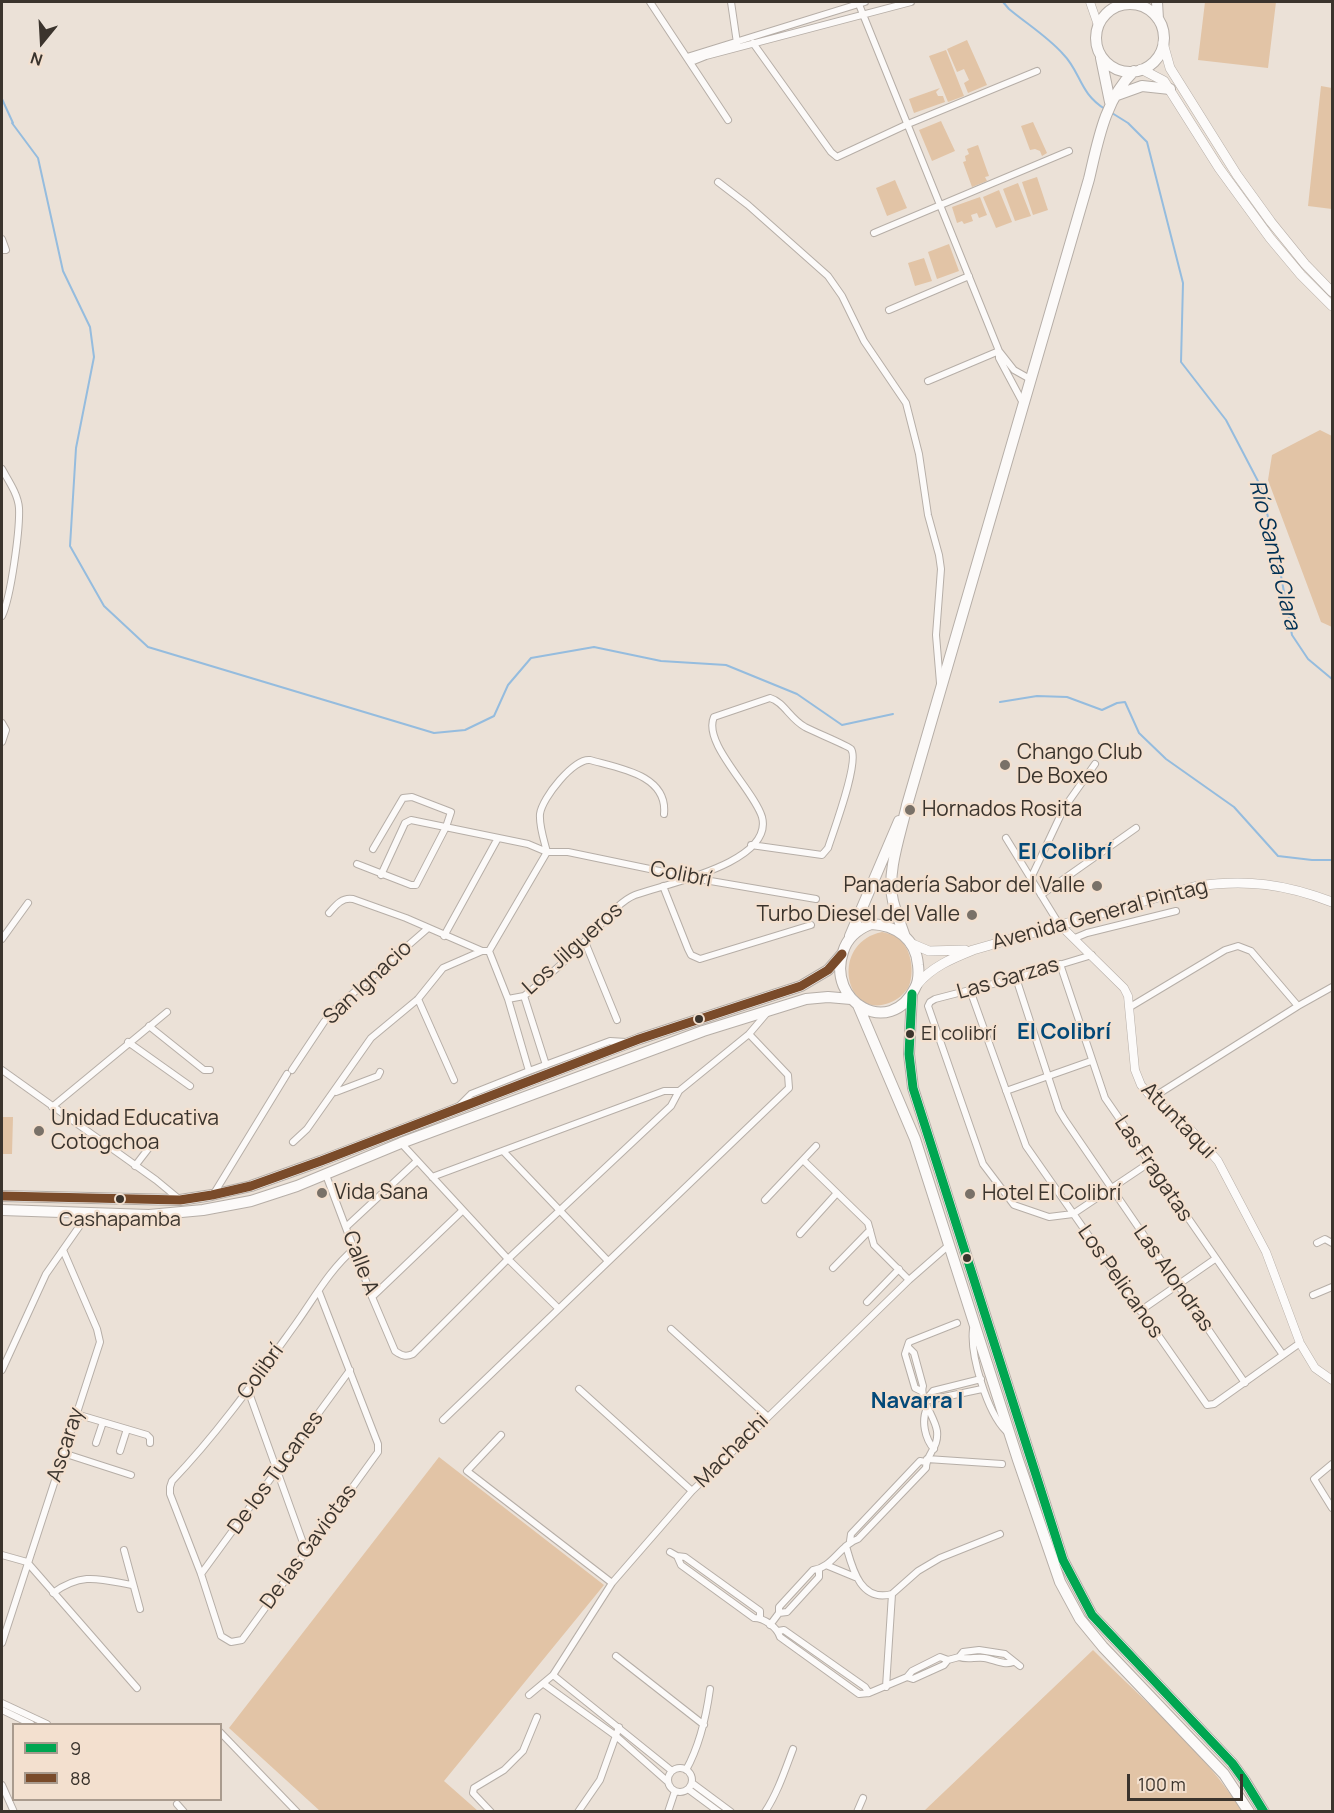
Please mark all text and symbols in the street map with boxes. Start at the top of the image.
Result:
north arrow [12,12,72,72]
text: N [28,47,45,71]
water label: Río Santa Clara [1243,477,1305,633]
place label: Chango Club De Boxeo [1017,740,1143,790]
marker: Chango Club De Boxeo [998,758,1012,772]
place label: Hornados Rosita [922,797,1082,823]
marker: Hornados Rosita [903,803,917,817]
district label: El Colibrí [1018,840,1112,866]
street label: Colibrí [648,857,714,893]
place label: Panadería Sabor del Valle [843,873,1085,899]
street label: Avenida General Pintag [989,874,1211,956]
marker: Panadería Sabor del Valle [1090,879,1104,893]
street label: Los Jilgueros [518,898,628,1000]
place label: Turbo Diesel del Valle [756,902,960,928]
marker: Turbo Diesel del Valle [965,908,979,922]
street label: San Ignacio [319,936,417,1030]
street label: Las Garzas [954,952,1062,1006]
unlabelled marker [693,1013,705,1025]
district label: El Colibrí [1017,1020,1111,1046]
place label: El colibrí [921,1022,997,1046]
marker: El colibrí [904,1028,916,1040]
street label: Atuntaqui [1136,1078,1220,1164]
place label: Unidad Educativa Cotogchoa [51,1106,219,1156]
street label: Las Fragatas [1108,1111,1198,1227]
marker: Unidad Educativa Cotogchoa [32,1124,46,1138]
place label: Vida Sana [334,1180,428,1206]
place label: Hotel El Colibrí [982,1181,1121,1207]
marker: Vida Sana [315,1186,329,1200]
marker: Hotel El Colibrí [963,1187,977,1201]
marker: Cashapamba [114,1193,126,1205]
place label: Cashapamba [59,1208,181,1232]
street label: Los Pelicanos [1072,1221,1168,1343]
street label: Las Alondras [1127,1221,1219,1337]
street label: Calle A [336,1228,384,1298]
unlabelled marker [961,1252,973,1264]
street label: Colibrí [233,1339,289,1405]
district label: Navarra I [871,1389,963,1415]
street label: Ascaray [42,1405,90,1485]
street label: De los Tucanes [223,1407,329,1539]
street label: Machachi [690,1409,774,1493]
street label: De las Gaviotas [255,1480,363,1614]
legend [12,1723,222,1801]
text: 9 [70,1736,81,1760]
scale bar [1130,1762,1246,1800]
text: 88 [70,1766,91,1790]
text: 100 m [1138,1772,1186,1796]

